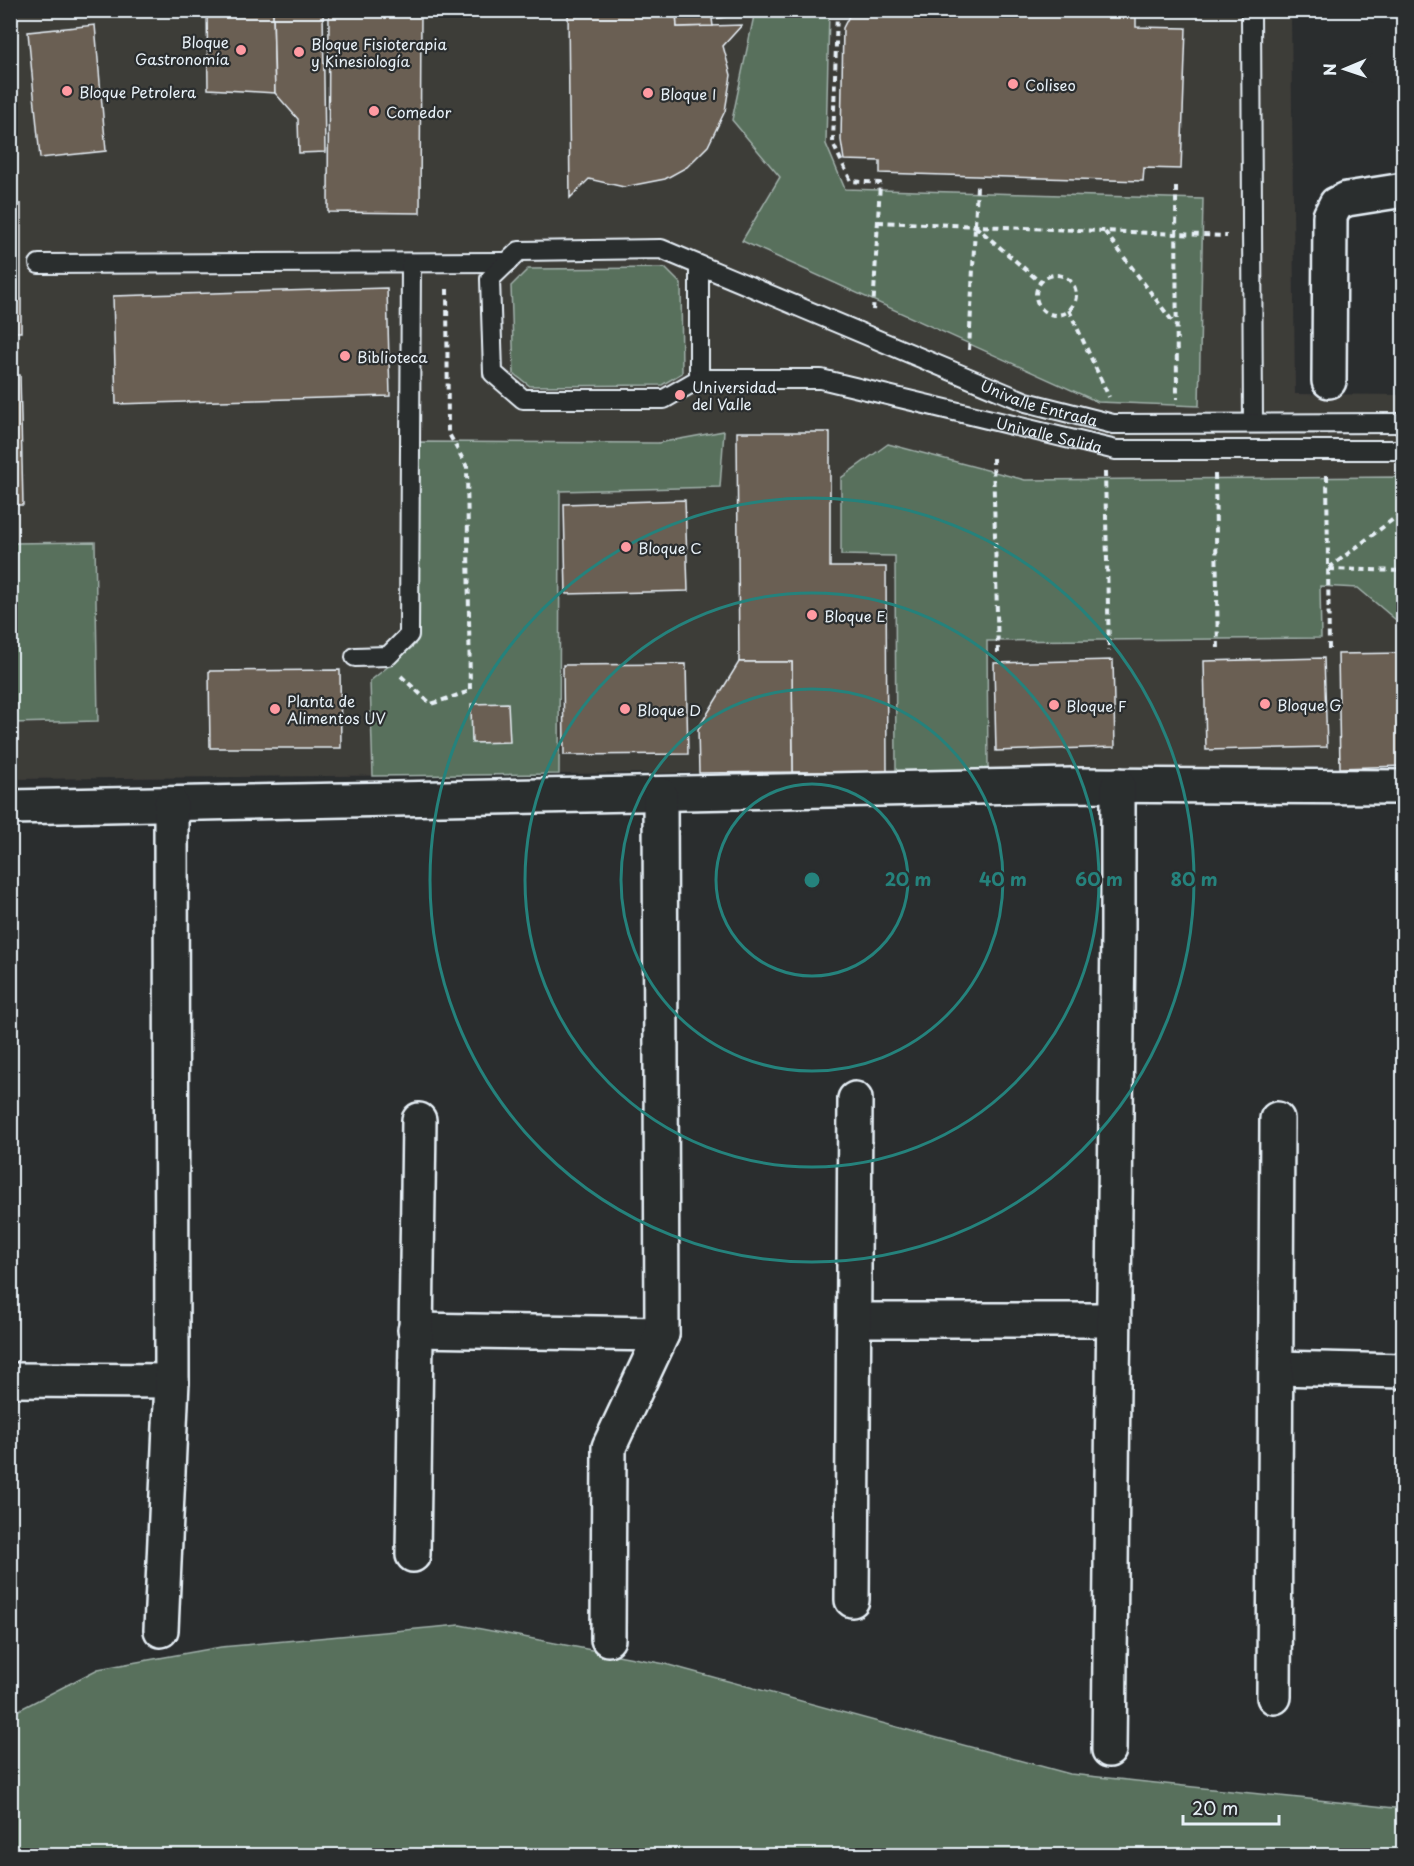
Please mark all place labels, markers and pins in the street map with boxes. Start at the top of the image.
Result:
place label: Bloque Gastronomía [135,30,230,70]
place label: Bloque Fisioterapia y Kinesiología [311,32,448,72]
marker: Bloque Gastronomía [234,43,248,57]
marker: Bloque Fisioterapia y Kinesiología [292,45,306,59]
place label: Coliseo [1025,73,1076,96]
marker: Coliseo [1006,77,1020,91]
place label: Bloque Petrolera [79,80,197,103]
place label: Bloque I [660,82,717,105]
marker: Bloque Petrolera [60,84,74,98]
marker: Bloque I [641,86,655,100]
place label: Comedor [386,100,452,123]
marker: Comedor [367,104,381,118]
place label: Biblioteca [357,345,428,368]
marker: Biblioteca [338,349,352,363]
place label: Universidad del Valle [692,375,776,415]
marker: Universidad del Valle [673,388,687,402]
place label: Bloque C [638,536,702,559]
marker: Bloque C [619,540,633,554]
place label: Bloque E [824,604,886,627]
marker: Bloque E [805,608,819,622]
place label: Planta de Alimentos UV [287,689,386,729]
place label: Bloque G [1277,693,1342,716]
place label: Bloque F [1066,694,1127,717]
marker: Bloque G [1258,697,1272,711]
place label: Bloque D [637,698,701,721]
marker: Bloque F [1047,698,1061,712]
marker: Planta de Alimentos UV [268,702,282,716]
marker: Bloque D [618,702,632,716]
centre of rings [802,870,822,890]

